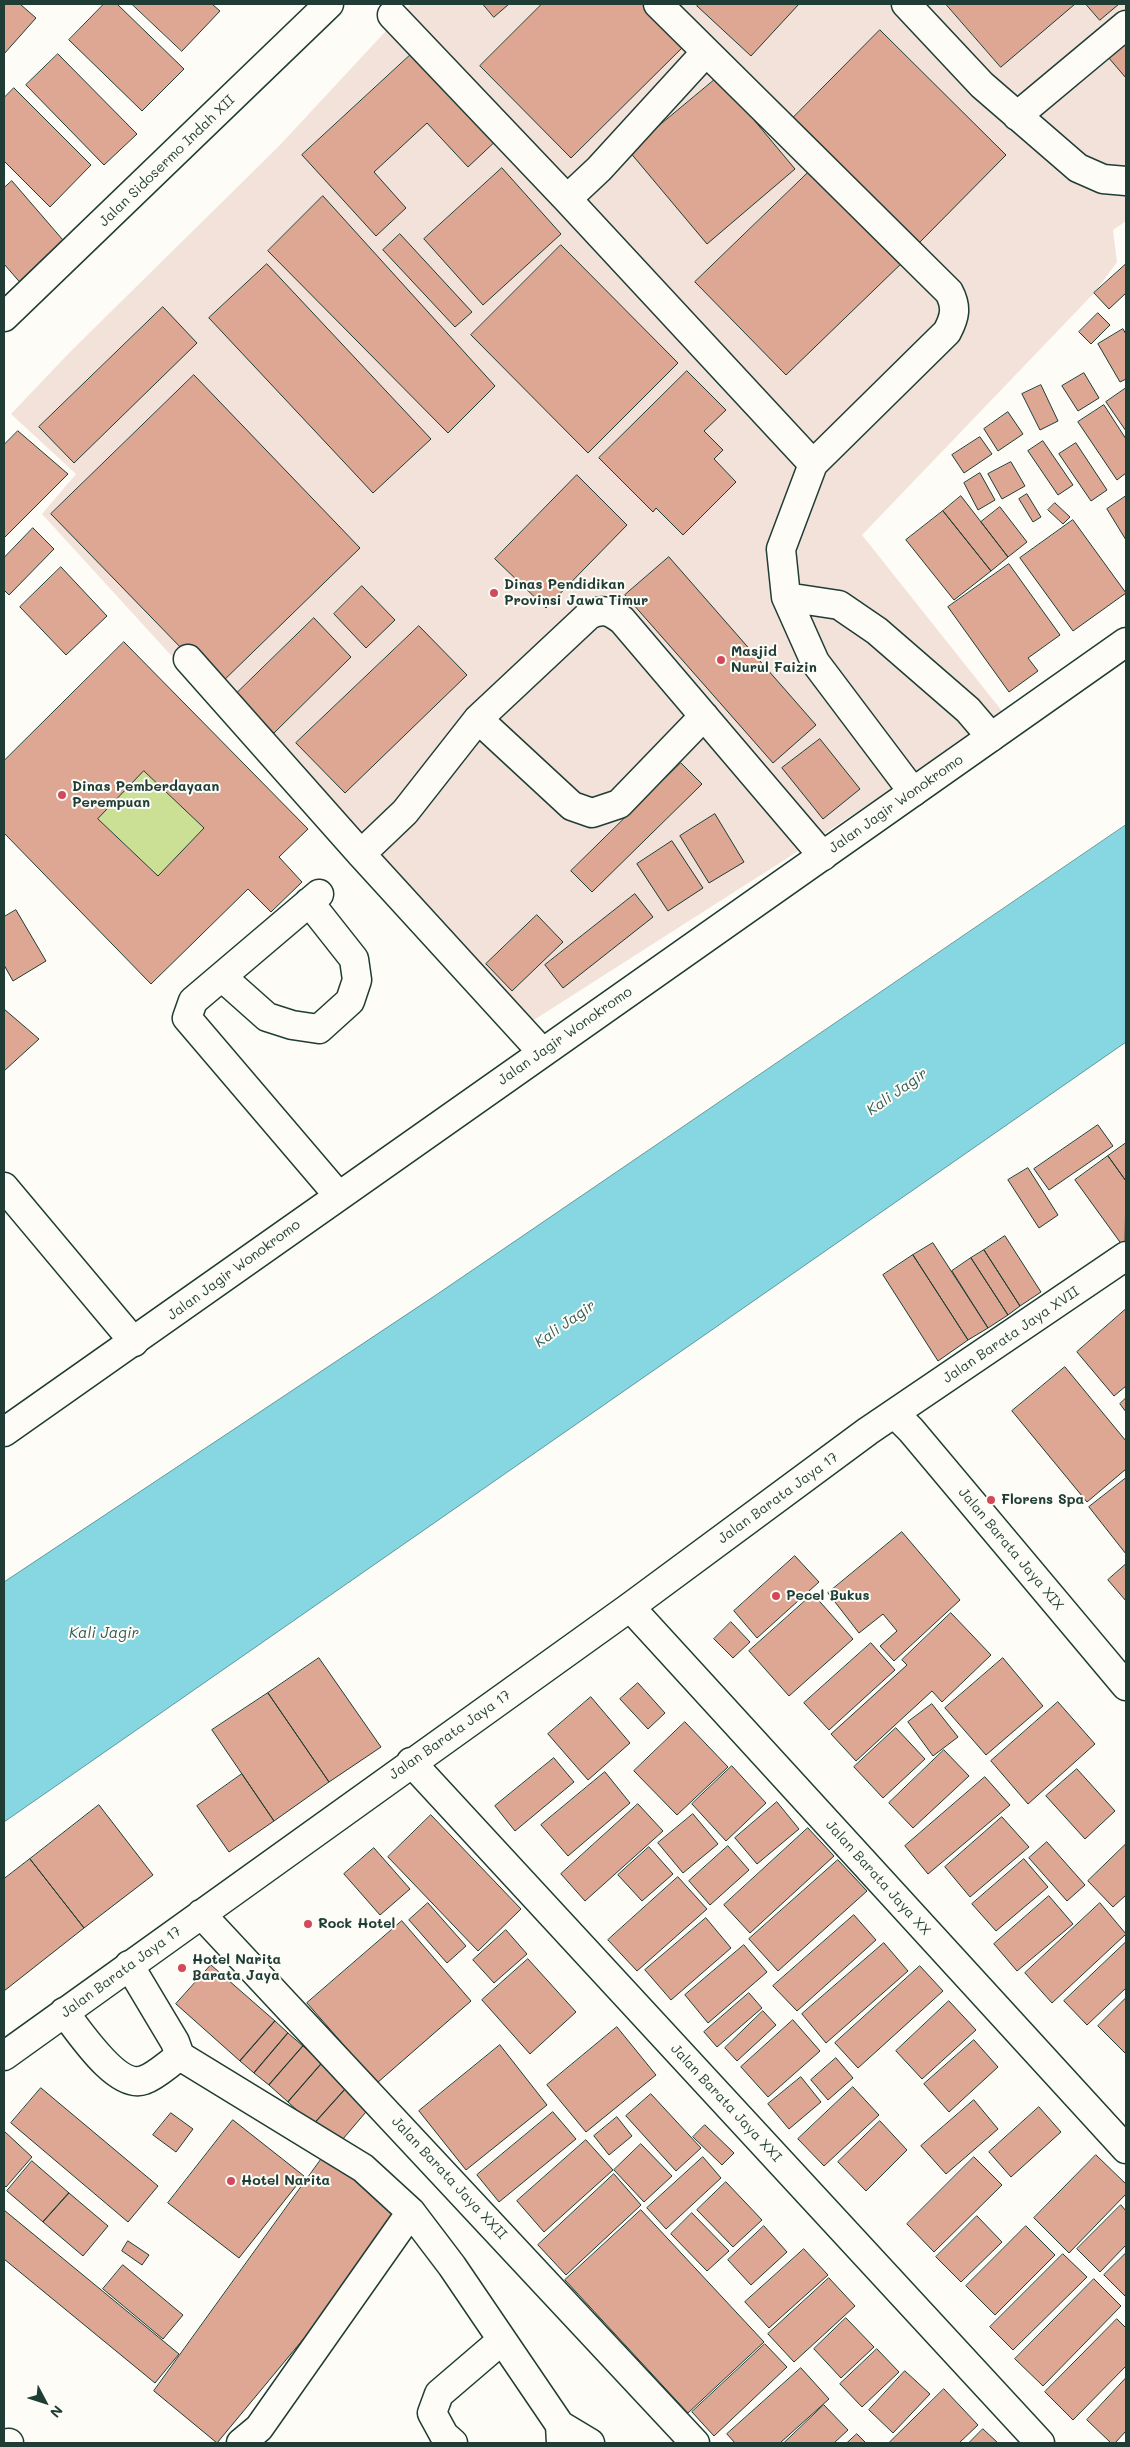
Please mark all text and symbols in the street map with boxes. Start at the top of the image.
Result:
street label: Jalan Sidosermo Indah XII [96,92,238,230]
place label: Dinas Pendidikan Provinsi Jawa Timur [504,577,648,610]
marker: Dinas Pendidikan Provinsi Jawa Timur [488,587,500,599]
place label: Masjid Nurul Faizin [731,644,817,676]
marker: Masjid Nurul Faizin [715,654,727,666]
street label: Jalan Jagir Wonokromo [826,751,966,857]
place label: Dinas Pemberdayaan Perempuan [72,779,219,812]
marker: Dinas Pemberdayaan Perempuan [56,789,68,801]
street label: Jalan Jagir Wonokromo [495,983,635,1089]
water label: Kali Jagir [863,1065,931,1119]
street label: Jalan Jagir Wonokromo [164,1216,304,1324]
street label: Jalan Barata Jaya XVII [940,1283,1082,1387]
water label: Kali Jagir [531,1297,599,1351]
street label: Jalan Barata Jaya 17 [715,1449,841,1547]
street label: Jalan Barata Jaya XIX [955,1484,1067,1614]
place label: Florens Spa [1001,1492,1084,1508]
marker: Florens Spa [985,1494,997,1506]
place label: Pecel Bukus [786,1588,870,1604]
marker: Pecel Bukus [770,1590,782,1602]
water label: Kali Jagir [69,1624,139,1642]
street label: Jalan Barata Jaya 17 [386,1687,514,1783]
street label: Jalan Barata Jaya XX [822,1817,934,1939]
place label: Rock Hotel [318,1916,395,1932]
marker: Rock Hotel [302,1918,314,1930]
street label: Jalan Barata Jaya 17 [58,1923,184,2021]
place label: Hotel Narita Barata Jaya [192,1952,281,1984]
marker: Hotel Narita Barata Jaya [176,1962,188,1974]
street label: Jalan Barata Jaya XXI [667,2041,785,2165]
street label: Jalan Barata Jaya XXII [388,2113,510,2243]
place label: Hotel Narita [241,2173,330,2189]
marker: Hotel Narita [225,2175,237,2187]
north arrow [20,2377,70,2427]
text: N [46,2402,68,2422]

